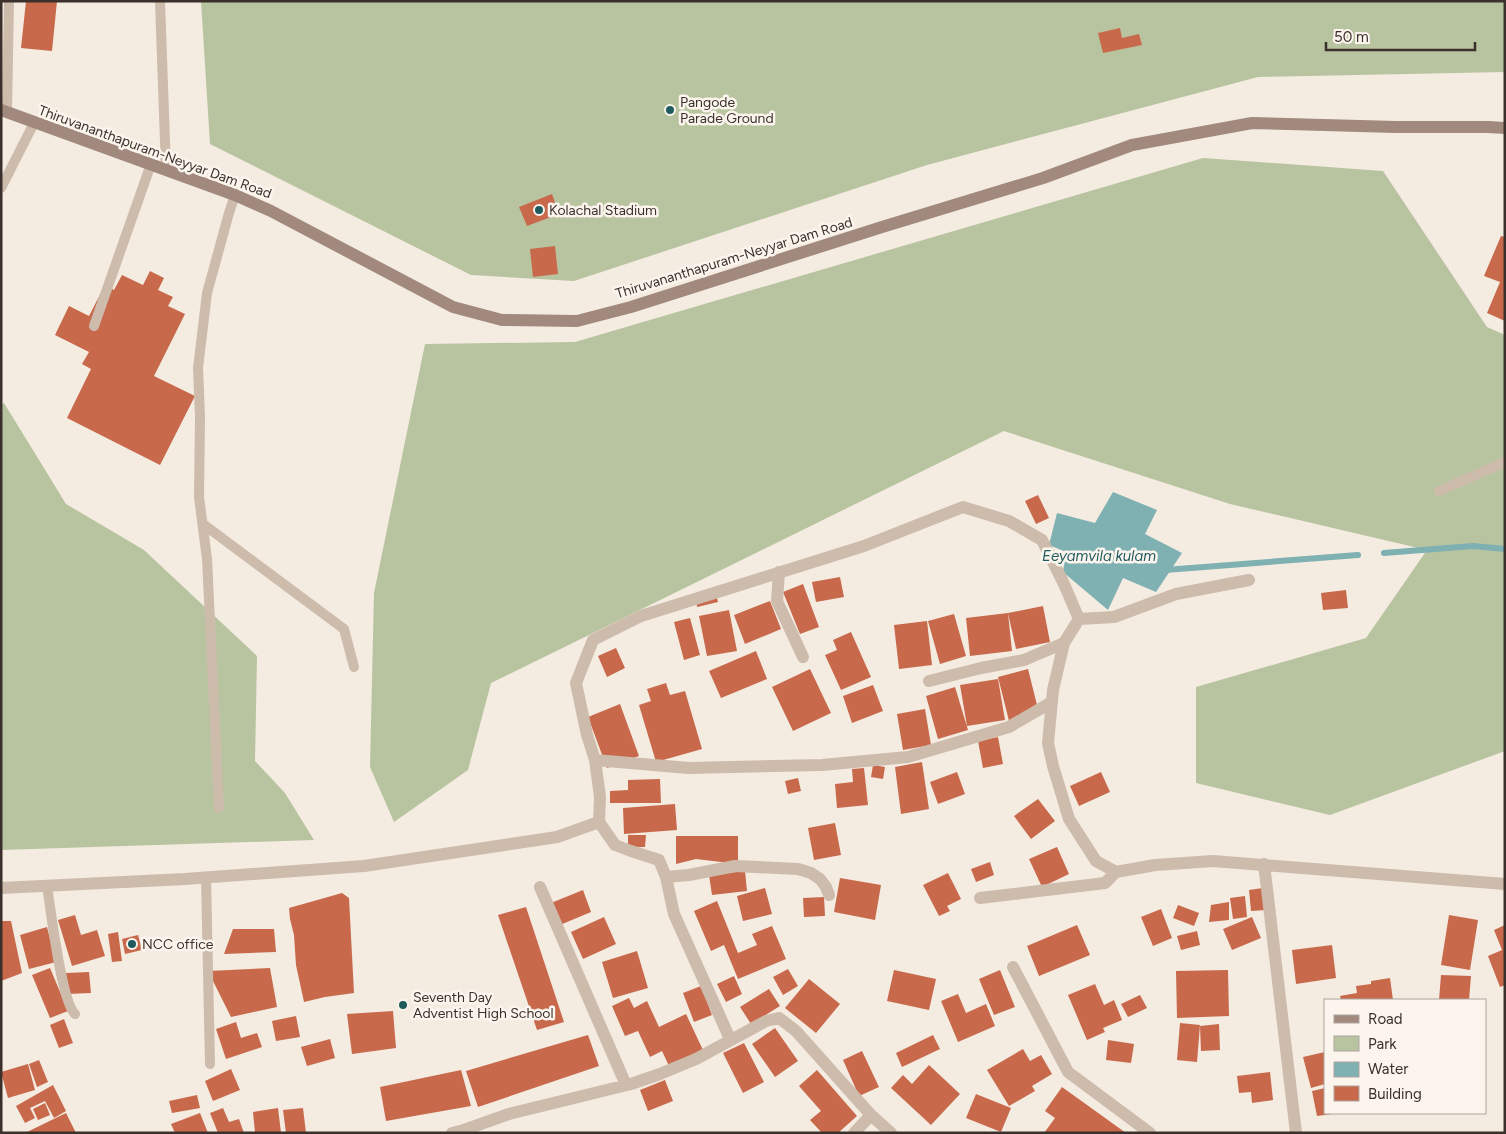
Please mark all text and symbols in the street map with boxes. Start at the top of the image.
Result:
scale bar [1326,20,1475,52]
text: 50 m [1334,28,1369,46]
place label: Pangode Parade Ground [680,94,774,127]
street label: Thiruvananthapuram-Neyyar Dam Road [36,102,274,202]
marker: Pangode Parade Ground [664,104,676,116]
place label: Kolachal Stadium [549,202,657,219]
marker: Kolachal Stadium [533,204,545,216]
street label: Thiruvananthapuram-Neyyar Dam Road [613,214,855,302]
water label: Eeyamvila kulam [1042,547,1156,565]
place label: NCC office [142,936,214,953]
marker: NCC office [126,938,138,950]
place label: Seventh Day Adventist High School [413,989,554,1022]
marker: Seventh Day Adventist High School [397,999,409,1011]
legend [1324,999,1486,1114]
text: Road [1368,1010,1403,1028]
text: Park [1368,1035,1397,1053]
text: Water [1368,1060,1408,1078]
text: Building [1368,1085,1422,1103]

